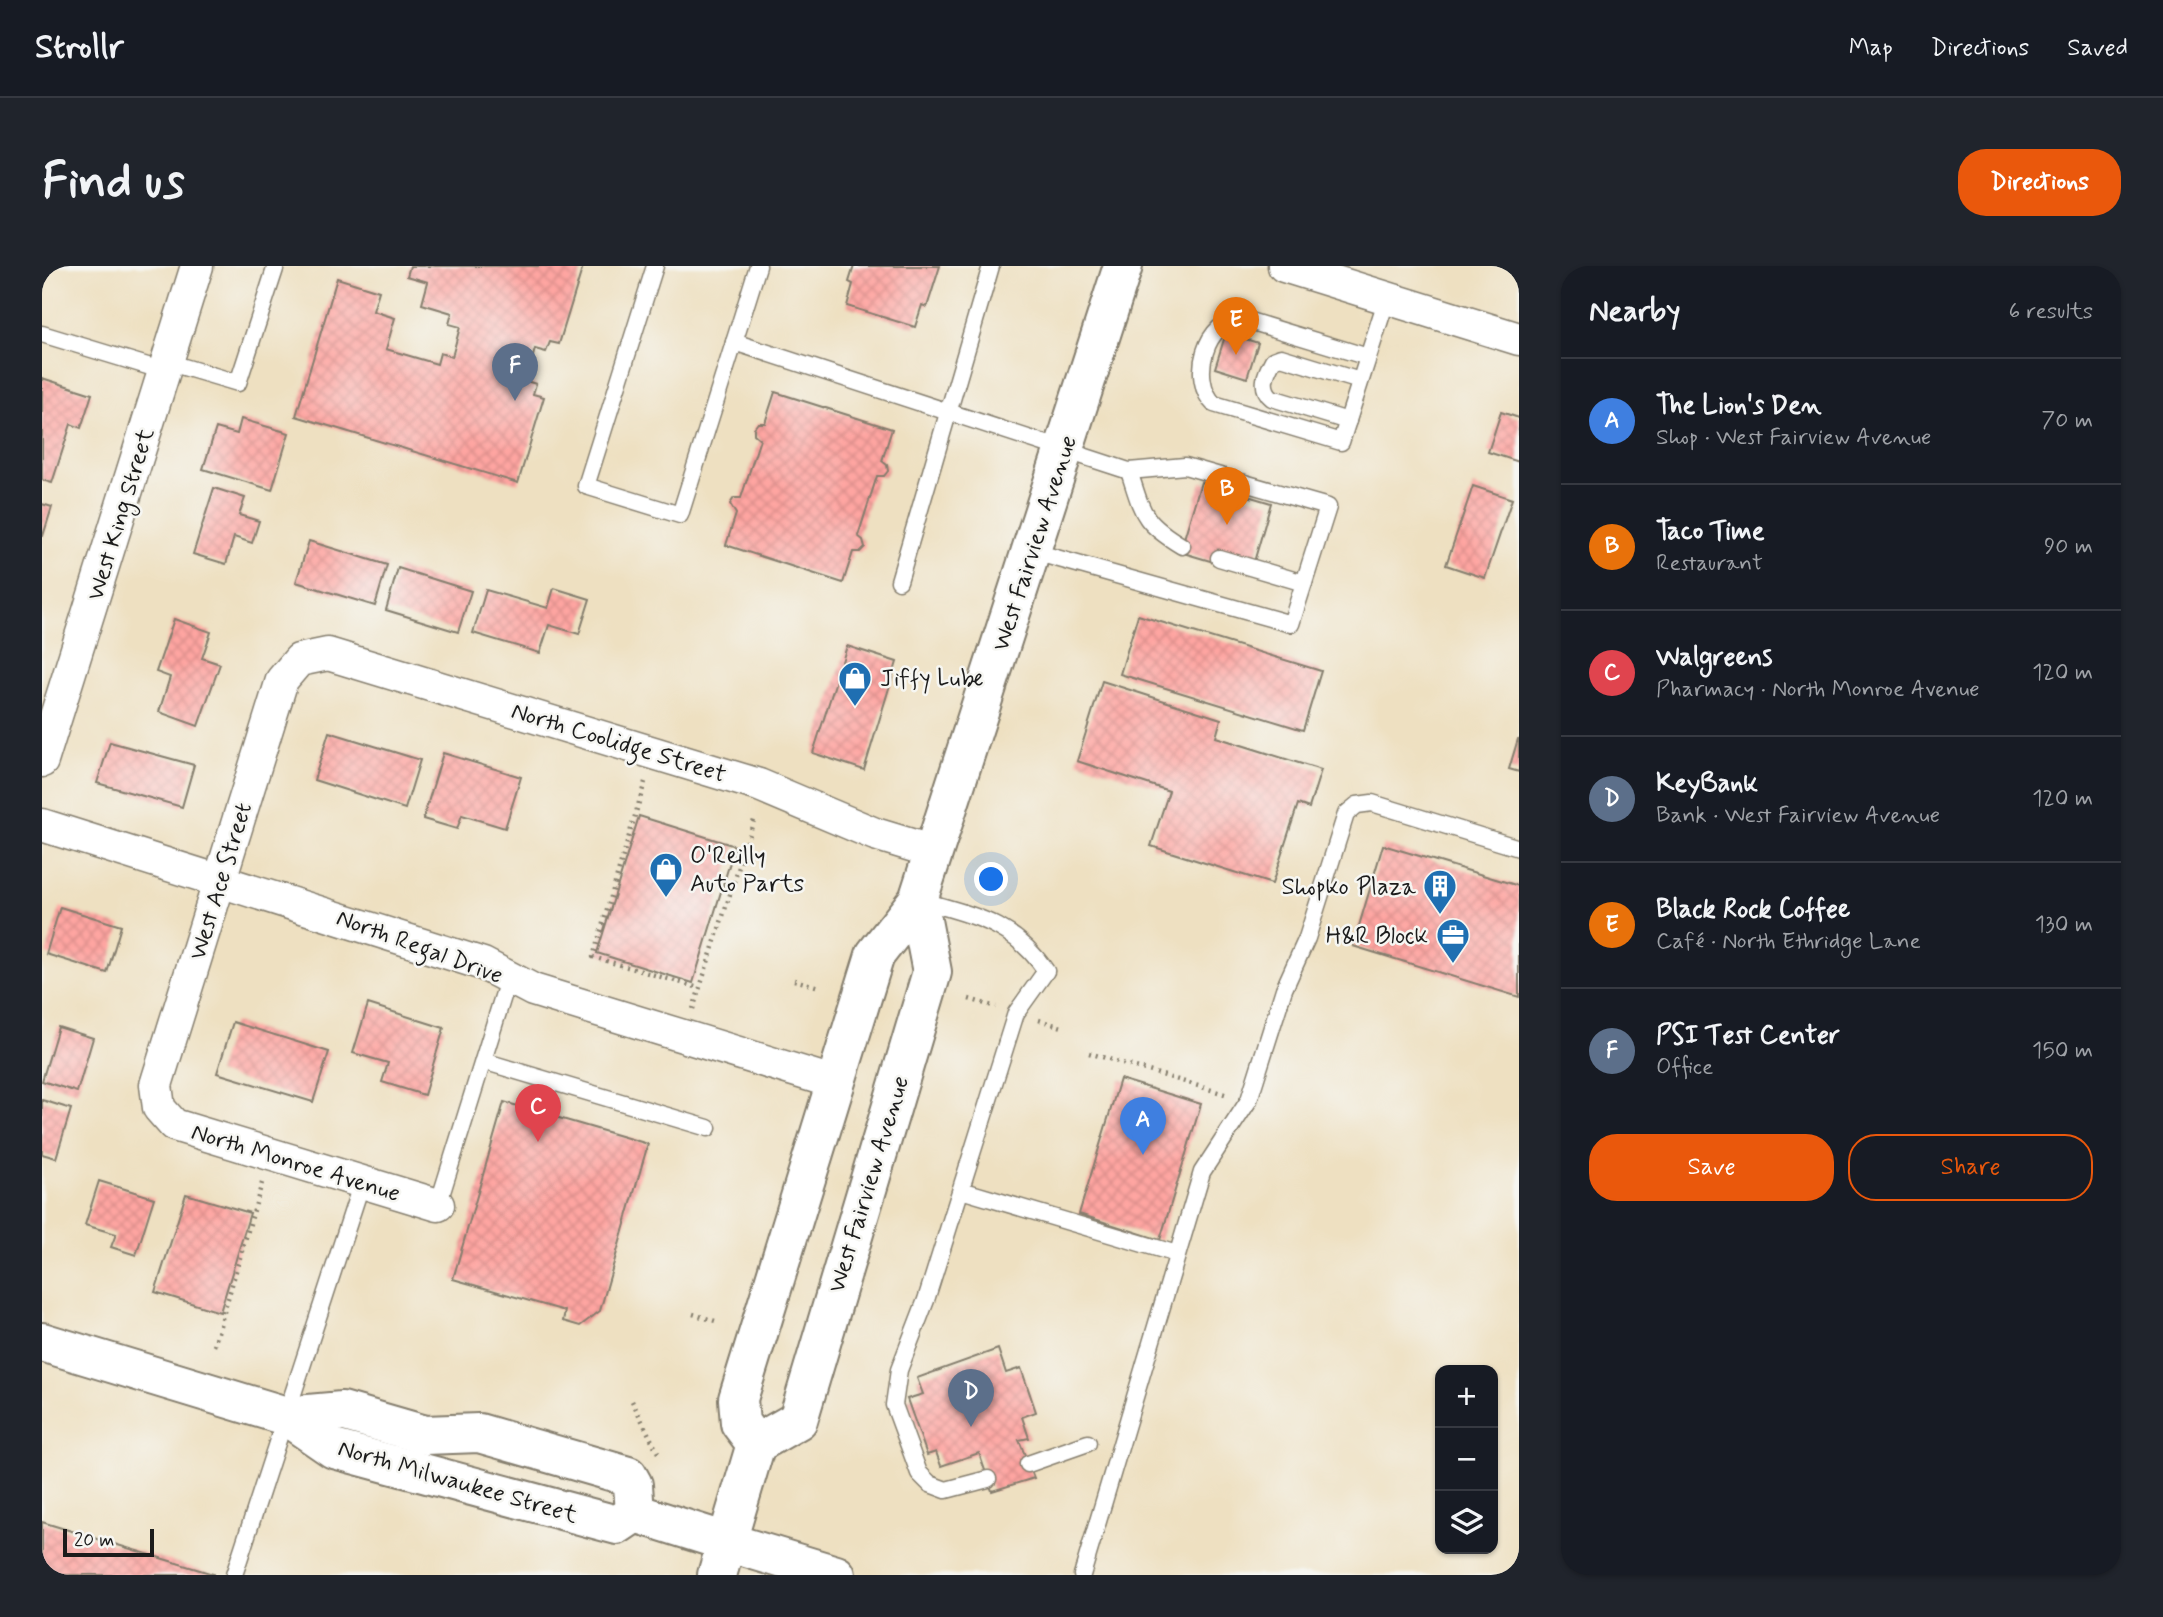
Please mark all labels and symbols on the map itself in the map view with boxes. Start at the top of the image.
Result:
pin: E [1213,297,1259,355]
pin: F [492,343,538,401]
street label: West King Street [81,425,164,605]
street label: West Fairview Avenue [986,432,1085,655]
pin: B [1204,467,1250,525]
shop icon: Jiffy Lube [836,659,874,708]
place label: Jiffy Lube [880,664,983,695]
street label: North Coolidge Street [506,696,730,794]
street label: West Ace Street [183,799,260,964]
place label: O'Reilly Auto Parts [690,841,804,900]
shop icon: O'Reilly Auto Parts [647,850,685,899]
your location [974,862,1008,896]
building icon: Shopko Plaza [1421,867,1459,916]
place label: Shopko Plaza [1282,872,1417,903]
street label: North Regal Drive [331,903,507,995]
office icon: H&R Block [1434,916,1472,965]
place label: H&R Block [1326,921,1428,952]
street label: West Fairview Avenue [822,1072,917,1297]
pin: C [515,1084,561,1142]
pin: A [1120,1097,1166,1155]
street label: North Monroe Avenue [187,1117,404,1210]
pin: D [948,1369,994,1427]
street label: North Milwaukee Street [334,1433,581,1531]
scale bar [63,1526,154,1558]

